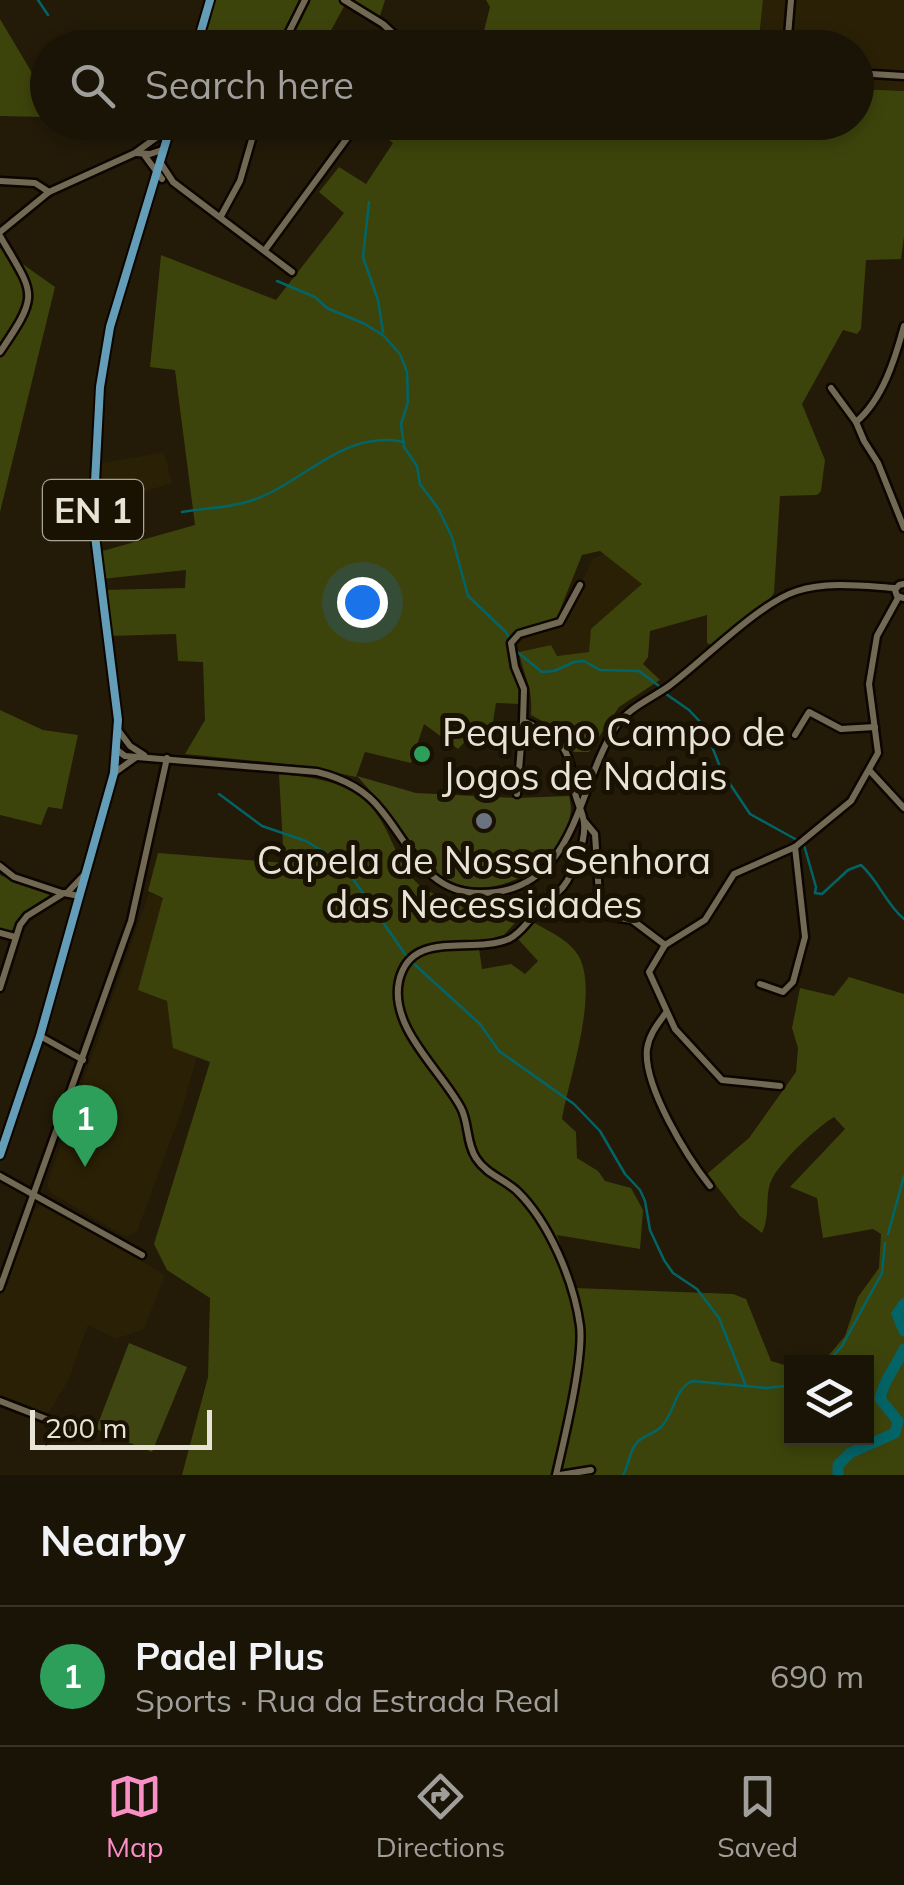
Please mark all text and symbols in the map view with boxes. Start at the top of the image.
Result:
search box [30,30,874,140]
icon: search [65,58,120,113]
text: Search here [145,61,354,109]
road number: EN 1 [43,480,143,540]
your location [337,577,388,628]
place label: Pequeno Campo de Jogos de Nadais [442,708,785,800]
marker: Pequeno Campo de Jogos de Nadais [411,743,433,765]
marker: Capela de Nossa Senhora das Necessidades [473,810,495,832]
place label: Capela de Nossa Senhora das Necessidades [257,836,711,928]
pin: 1 [52,1084,118,1167]
map controls [784,1355,874,1445]
button: layers [784,1355,874,1445]
scale bar [30,1405,212,1450]
text: 200 m [45,1410,127,1445]
text: Nearby [40,1514,186,1567]
text: Padel Plus [135,1632,325,1680]
text: 1 [63,1656,82,1696]
text: 690 m [770,1656,864,1696]
text: Sports · Rua da Estrada Real [135,1680,560,1720]
tab: Map [106,1769,164,1864]
tab: Directions [376,1769,505,1864]
tab: Saved [717,1769,798,1864]

